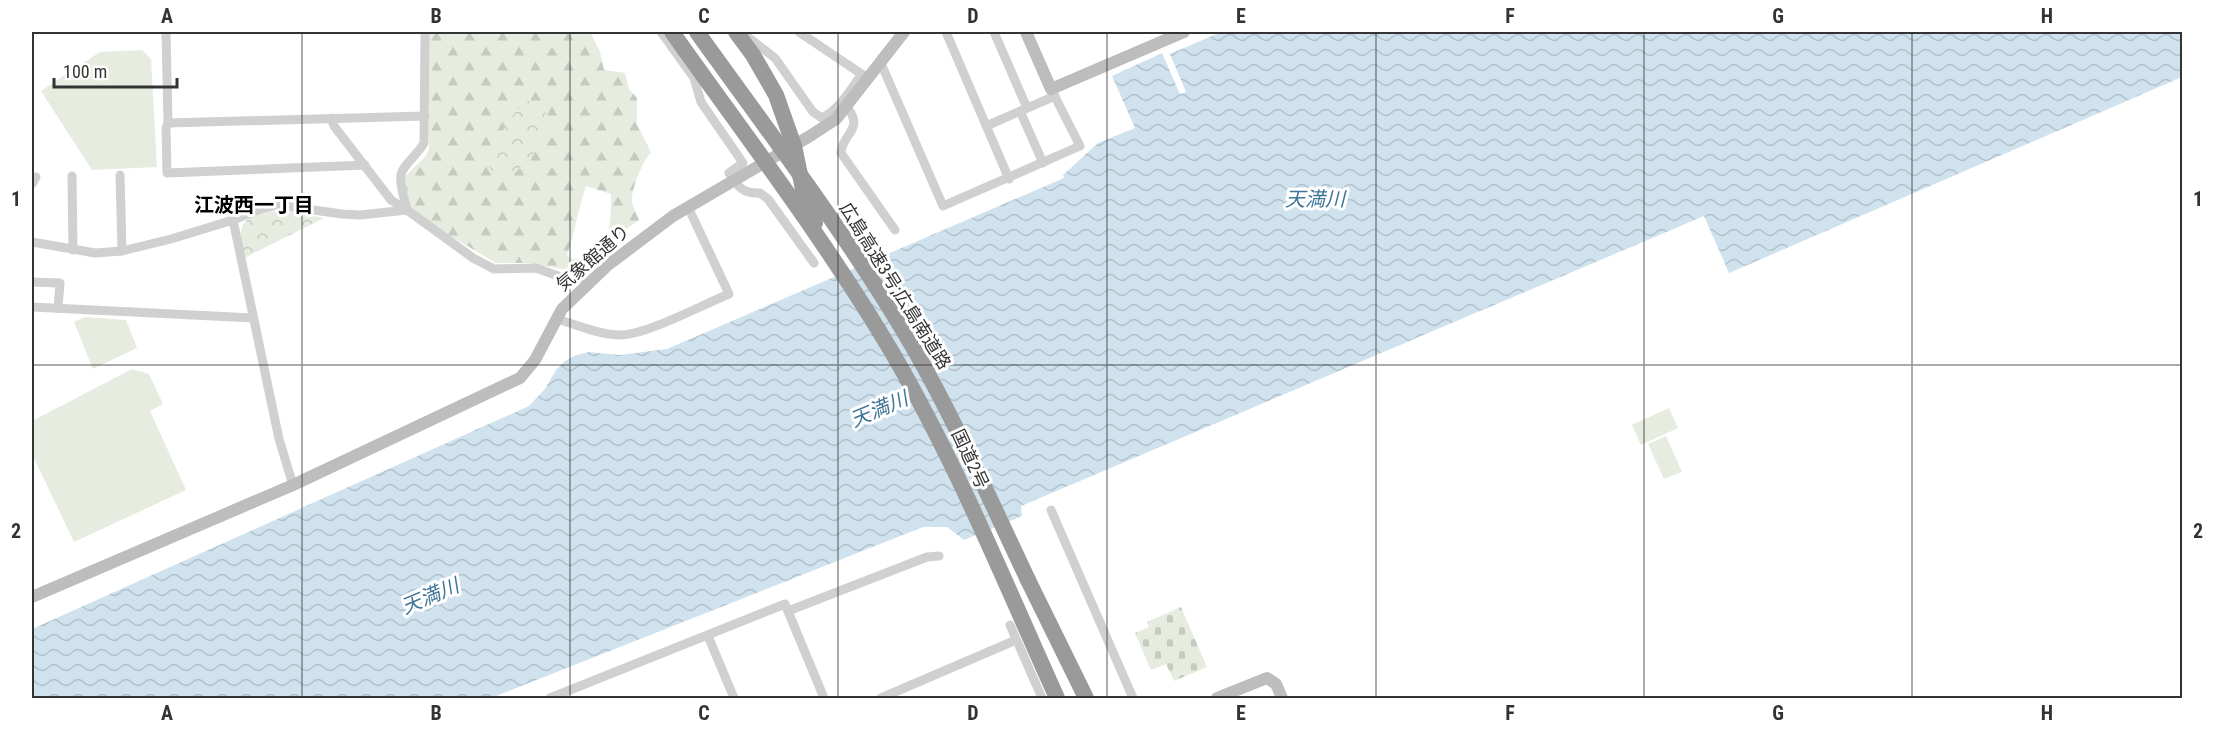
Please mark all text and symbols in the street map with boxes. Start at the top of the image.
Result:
text: A [161,4,173,28]
text: B [430,4,442,28]
text: C [698,4,710,28]
text: D [967,4,979,28]
text: E [1236,4,1246,28]
text: F [1505,4,1515,28]
text: G [1772,4,1784,28]
text: H [2041,4,2053,28]
scale bar [54,51,177,89]
text: 100 m [63,61,107,82]
text: 1 [11,187,21,211]
water label: 天満川 [1285,187,1347,211]
text: 1 [2193,187,2203,211]
district label: 江波西一丁目 [194,193,314,217]
street label: 広島高速3号;広島南道路 [836,199,955,373]
street label: 気象館通り [552,220,634,295]
water label: 天満川 [847,385,913,432]
street label: 国道2号 [948,426,993,492]
text: 2 [11,519,21,543]
text: 2 [2193,519,2203,543]
water label: 天満川 [398,572,464,619]
text: A [161,701,173,725]
text: B [430,701,442,725]
text: C [698,701,710,725]
text: D [967,701,979,725]
text: E [1236,701,1246,725]
text: F [1505,701,1515,725]
text: G [1772,701,1784,725]
text: H [2041,701,2053,725]

